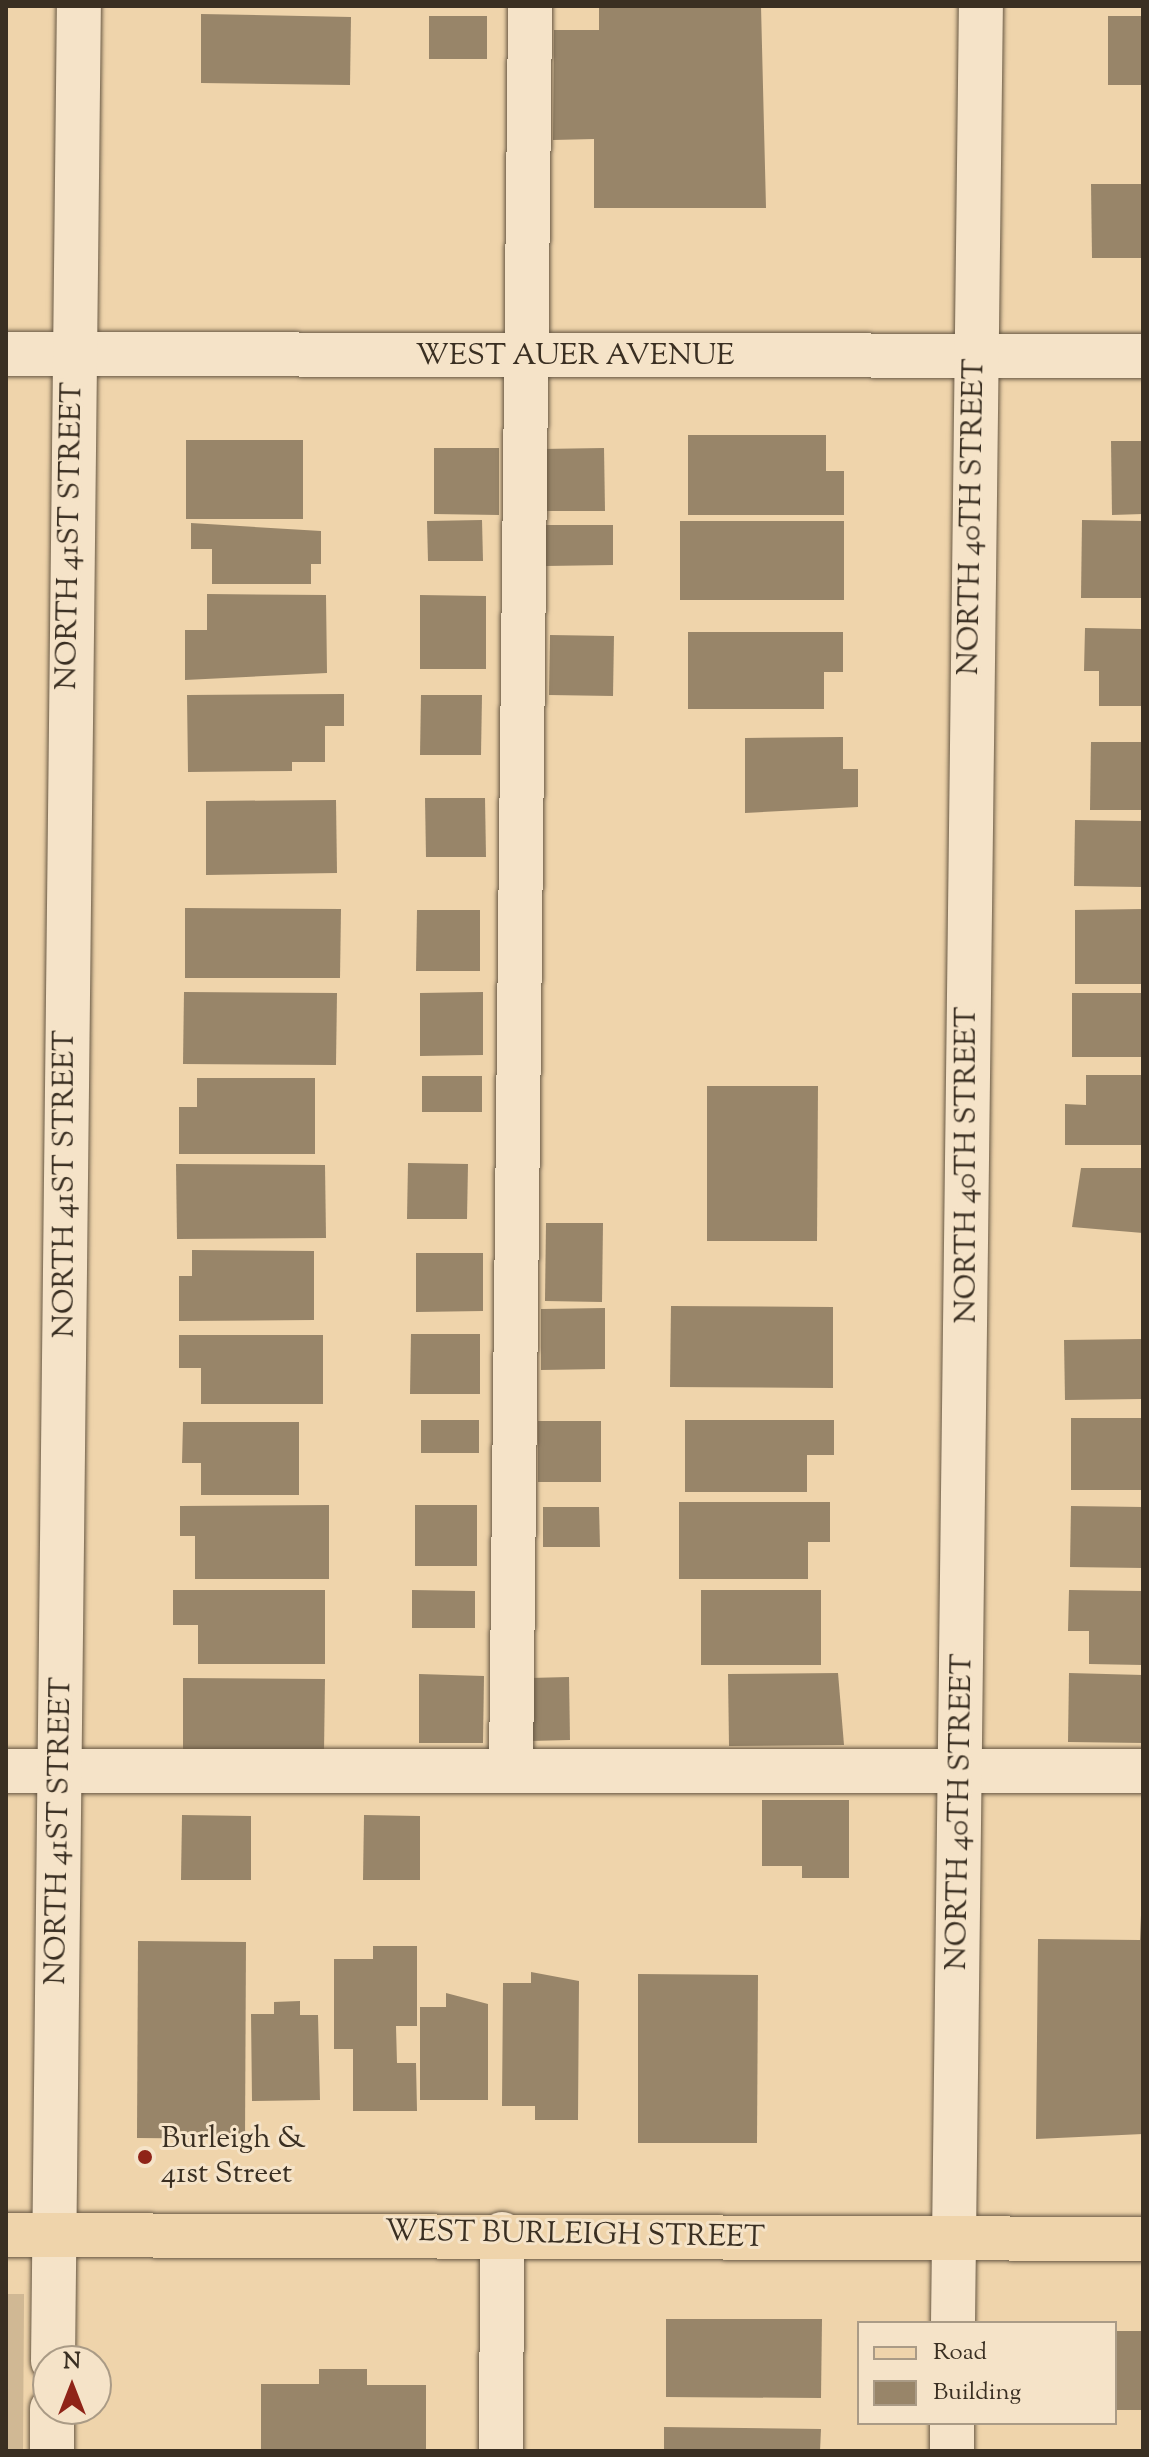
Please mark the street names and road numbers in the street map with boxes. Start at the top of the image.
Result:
street label: WEST AUER AVENUE [416,339,734,375]
street label: NORTH 40TH STREET [952,358,994,676]
street label: NORTH 41ST STREET [50,382,92,690]
street label: NORTH 40TH STREET [950,1007,986,1323]
street label: NORTH 41ST STREET [48,1030,84,1338]
street label: NORTH 40TH STREET [940,1653,982,1971]
street label: NORTH 41ST STREET [39,1677,81,1985]
street label: WEST BURLEIGH STREET [385,2215,765,2257]

